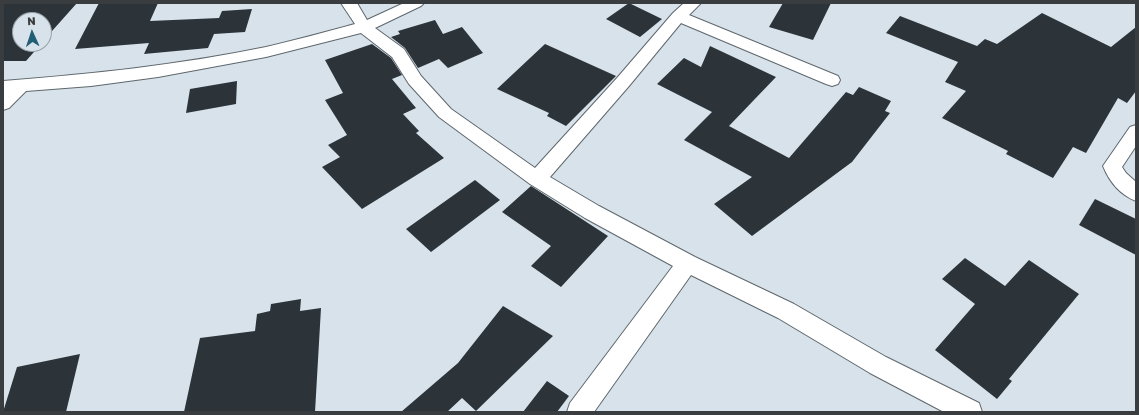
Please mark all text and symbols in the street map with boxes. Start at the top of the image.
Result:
north arrow [12,12,52,52]
text: N [27,14,36,27]

